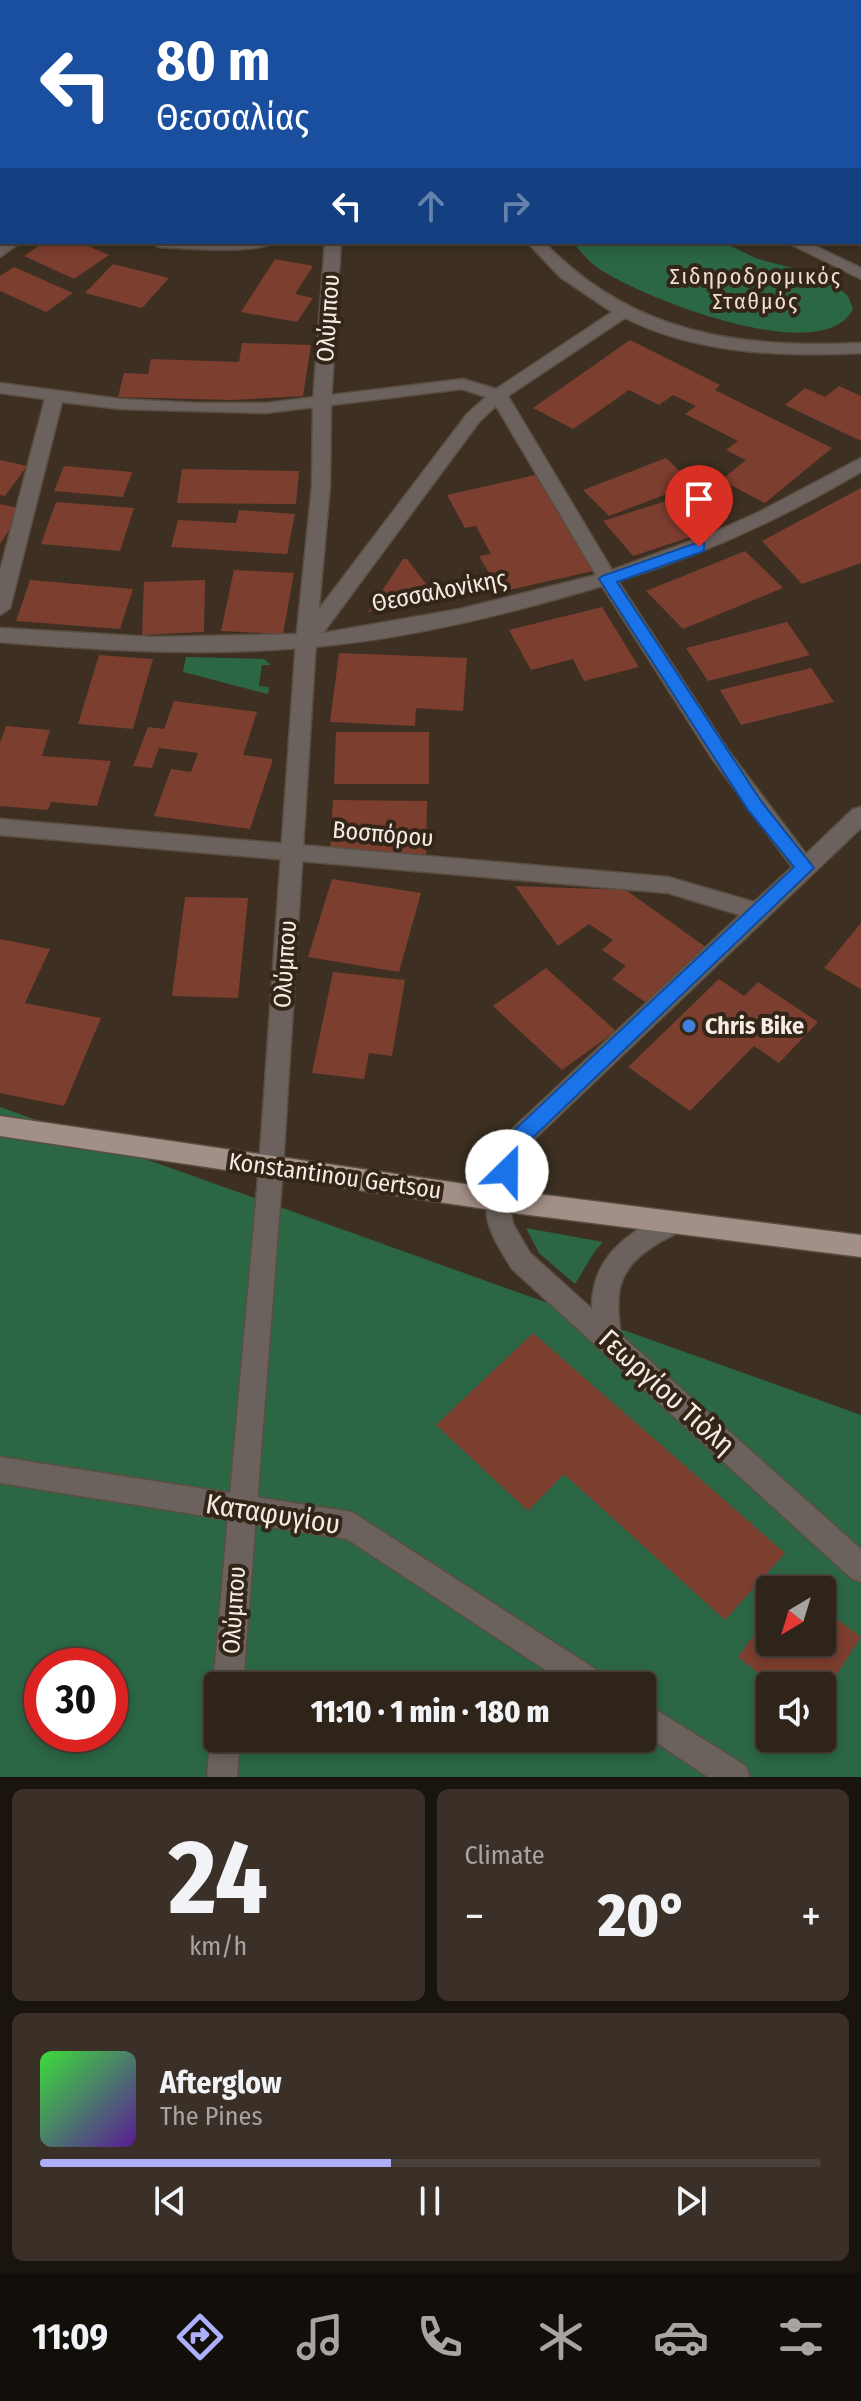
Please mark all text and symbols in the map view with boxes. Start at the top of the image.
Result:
text: 80 m [156,28,271,95]
icon: left [24,32,128,136]
text: Θεσσαλίας [156,96,309,140]
icon: left [325,184,369,228]
icon: ahead [409,184,453,228]
icon: right [493,184,537,228]
district label: Σιδηροδρομικός Σταθμός [670,263,842,315]
street label: Ολύμπου [311,273,345,363]
pin [665,465,733,547]
icon: arrive [677,477,721,521]
street label: Θεσσαλονίκης [369,564,509,618]
street label: Βοσπόρου [331,816,435,852]
street label: Ολύμπου [268,919,302,1009]
place label: Chris Bike [705,1012,804,1040]
marker: Chris Bike [680,1017,698,1035]
position arrow [465,1129,549,1213]
street label: Konstantinou Gertsou [227,1147,443,1205]
street label: Γεωργίου Τιόλη [592,1323,742,1461]
street label: Καταφυγίου [203,1487,343,1541]
street label: Ολύμπου [217,1565,251,1655]
north arrow [756,1576,836,1656]
map controls [756,1576,836,1752]
speed limit sign: 30 [24,1648,128,1752]
button: sound [756,1672,836,1752]
text: 11:10 · 1 min · 180 m [311,1694,549,1730]
text: 24 [168,1816,268,1941]
text: Climate [465,1840,545,1871]
text: 20° [598,1880,687,1952]
text: − [465,1890,484,1943]
text: + [801,1890,821,1943]
text: km/h [189,1931,247,1962]
text: Afterglow [160,2065,282,2101]
text: The Pines [160,2101,263,2132]
icon: previous [148,2179,192,2223]
icon: pause [408,2179,452,2223]
icon: next [669,2179,713,2223]
icon: directions [172,2309,228,2365]
icon: music [292,2309,348,2365]
icon: phone [412,2309,468,2365]
icon: climate [533,2309,589,2365]
icon: car [653,2309,709,2365]
icon: filters [773,2309,829,2365]
text: 11:09 [32,2315,108,2359]

